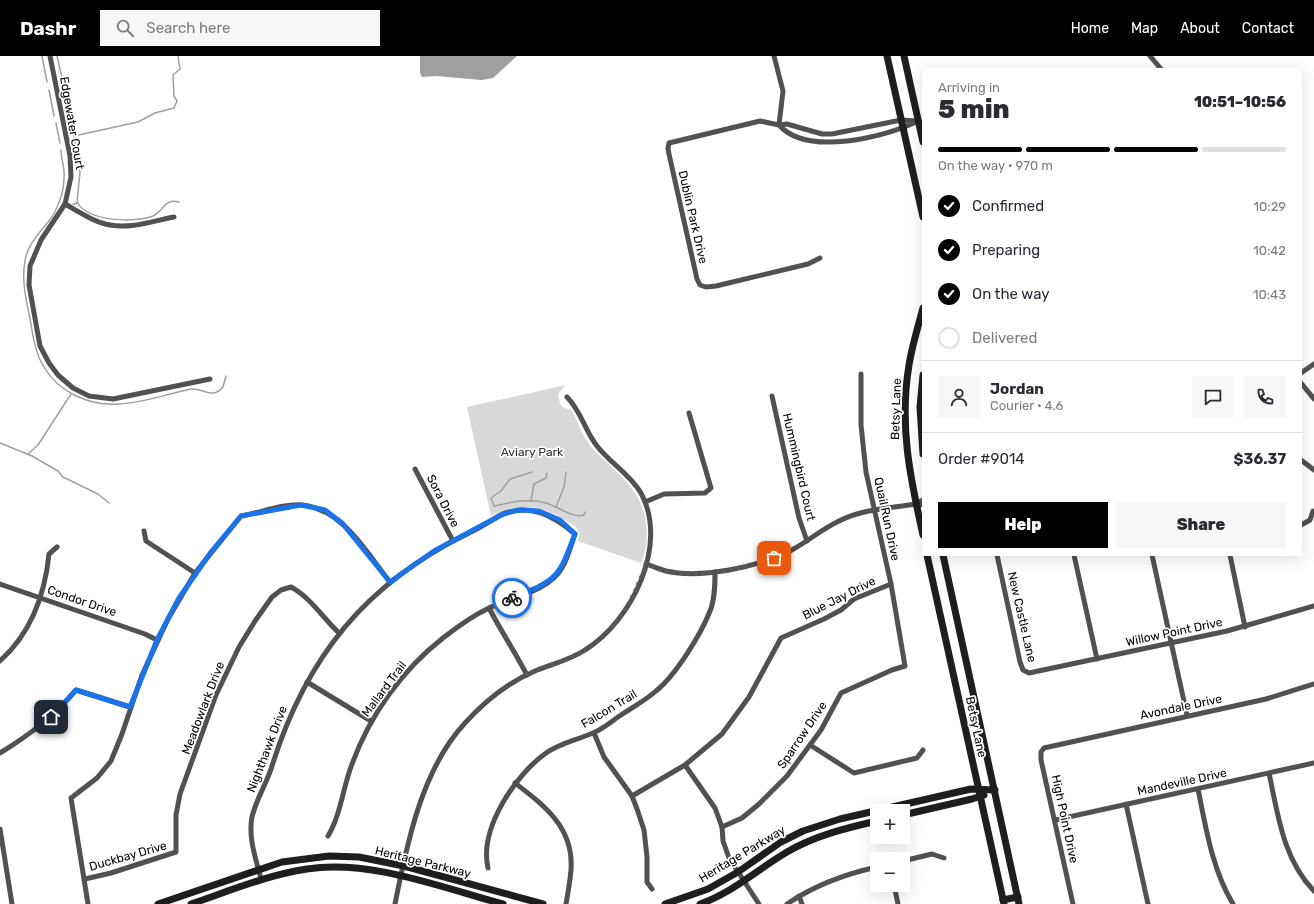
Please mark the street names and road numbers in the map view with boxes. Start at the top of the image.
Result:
street label: Edgewater Court [57,75,87,171]
street label: Dublin Park Drive [675,169,711,265]
street label: Betsy Lane [888,378,904,440]
street label: Hummingbird Court [780,412,818,523]
street label: Sora Drive [424,472,462,530]
street label: Quail Run Drive [871,476,903,562]
street label: New Castle Lane [1005,570,1039,664]
street label: Blue Jay Drive [800,573,878,622]
street label: Condor Drive [46,583,119,619]
street label: Willow Point Drive [1124,615,1224,649]
street label: Mallard Trail [359,658,409,719]
street label: Meadowlark Drive [179,659,227,756]
street label: Falcon Trail [579,687,639,731]
street label: Avondale Drive [1139,691,1224,723]
street label: Betsy Lane [963,695,989,759]
street label: Sparrow Drive [774,698,830,771]
street label: Nighthawk Drive [244,703,290,794]
street label: Mandeville Drive [1136,766,1228,798]
street label: High Point Drive [1049,774,1081,865]
street label: Heritage Parkway [696,822,788,885]
street label: Duckbay Drive [88,838,169,874]
street label: Heritage Parkway [374,843,473,881]

